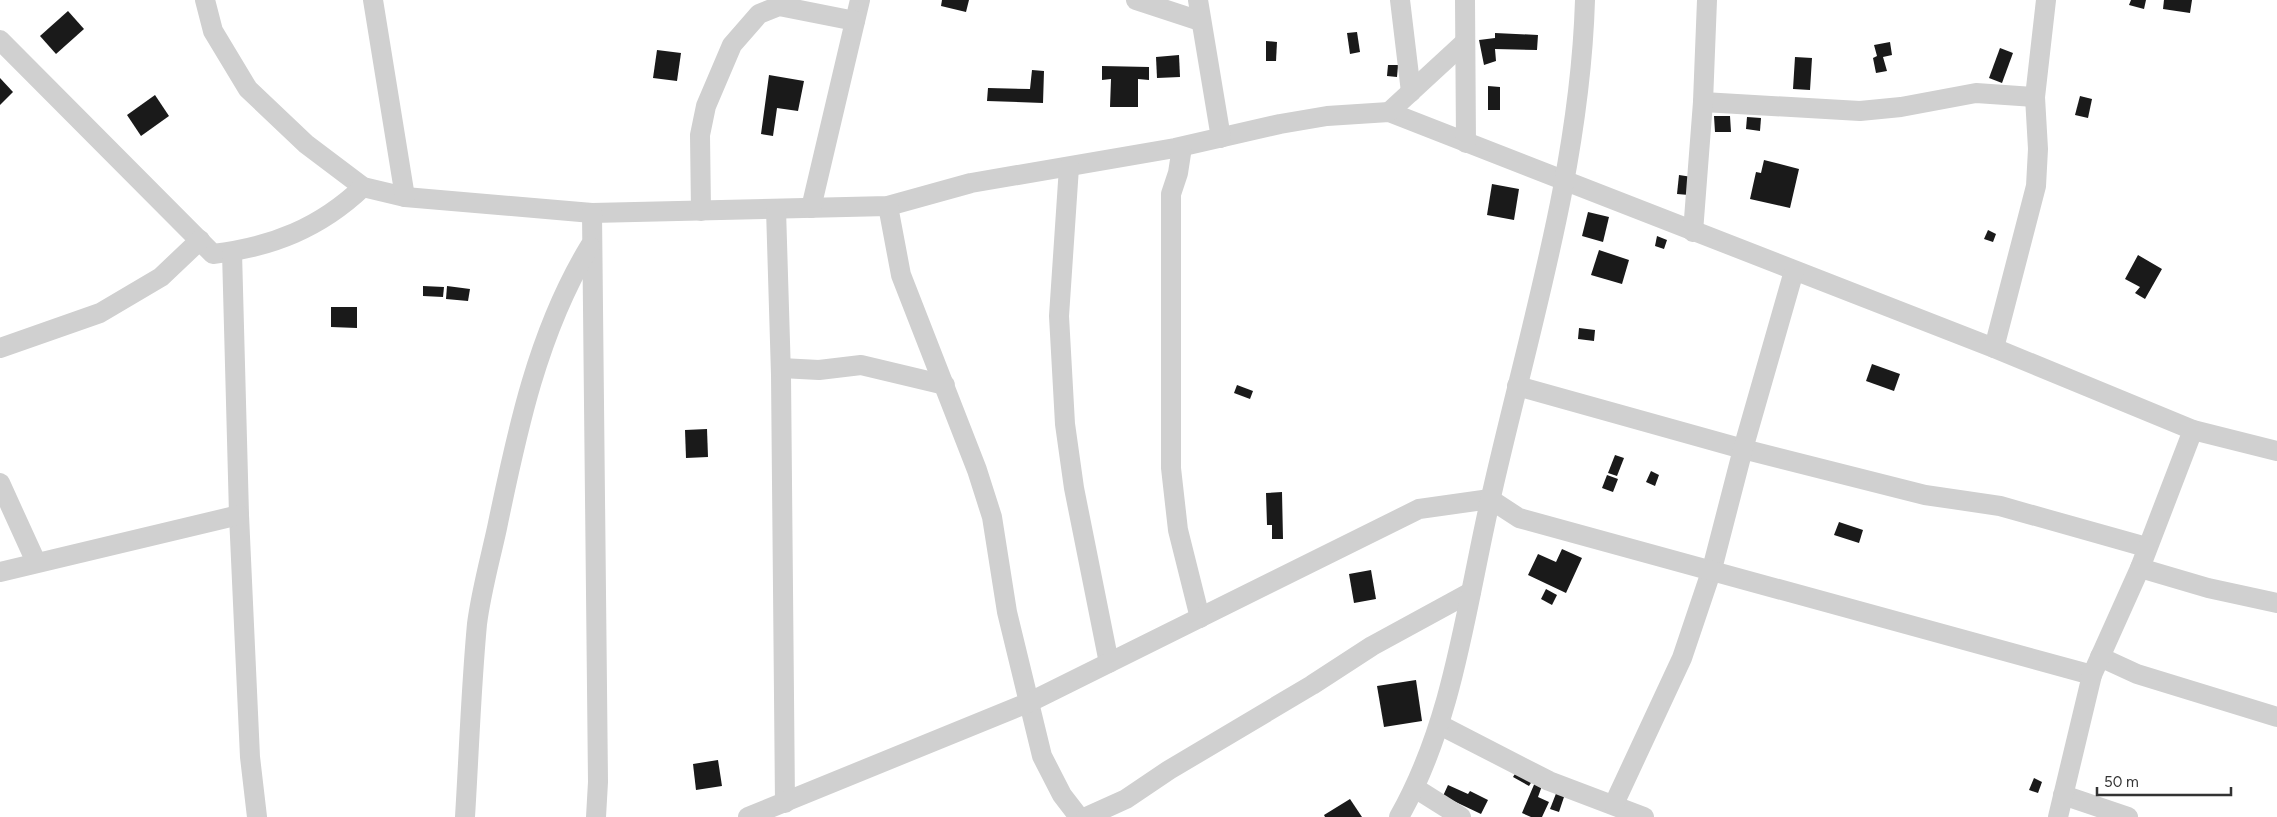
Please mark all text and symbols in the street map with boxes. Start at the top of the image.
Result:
scale bar [2097,764,2231,796]
text: 50 m [2104,773,2139,791]

